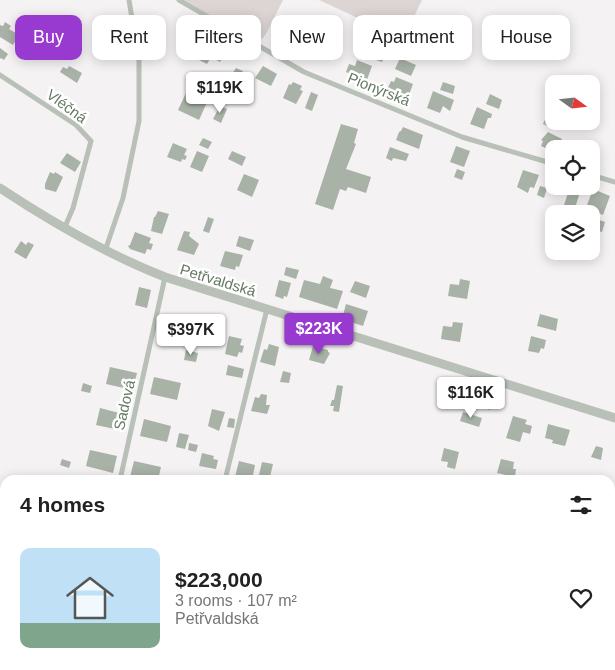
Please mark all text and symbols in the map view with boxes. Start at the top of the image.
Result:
chip: Buy [15,15,82,60]
chip: Rent [92,15,166,60]
chip: Filters [176,15,261,60]
chip: New [271,15,343,60]
chip: Apartment [353,15,472,60]
chip: House [482,15,570,60]
street label: Pionýrská [345,69,413,109]
pin: $119K [185,72,255,114]
north arrow [545,75,600,130]
map controls [545,75,600,260]
text: $119K [197,79,243,96]
street label: Vléčná [43,86,91,127]
button: locate [545,140,600,195]
button: layers [545,205,600,260]
street label: Petřvaldská [178,260,259,300]
pin: $223K [284,312,354,355]
pin: $397K [156,314,226,356]
text: $223K [295,320,343,337]
text: $397K [167,321,215,338]
pin: $116K [436,376,506,419]
street label: Sadová [110,378,138,432]
text: $116K [448,384,494,401]
icon: filters [567,491,595,519]
text: 4 homes [20,493,105,516]
icon: home [60,568,120,628]
text: $223,000 [175,568,263,591]
icon: heart [567,584,595,612]
text: 3 rooms · 107 m² [175,592,297,609]
text: Petřvaldská [175,610,259,627]

